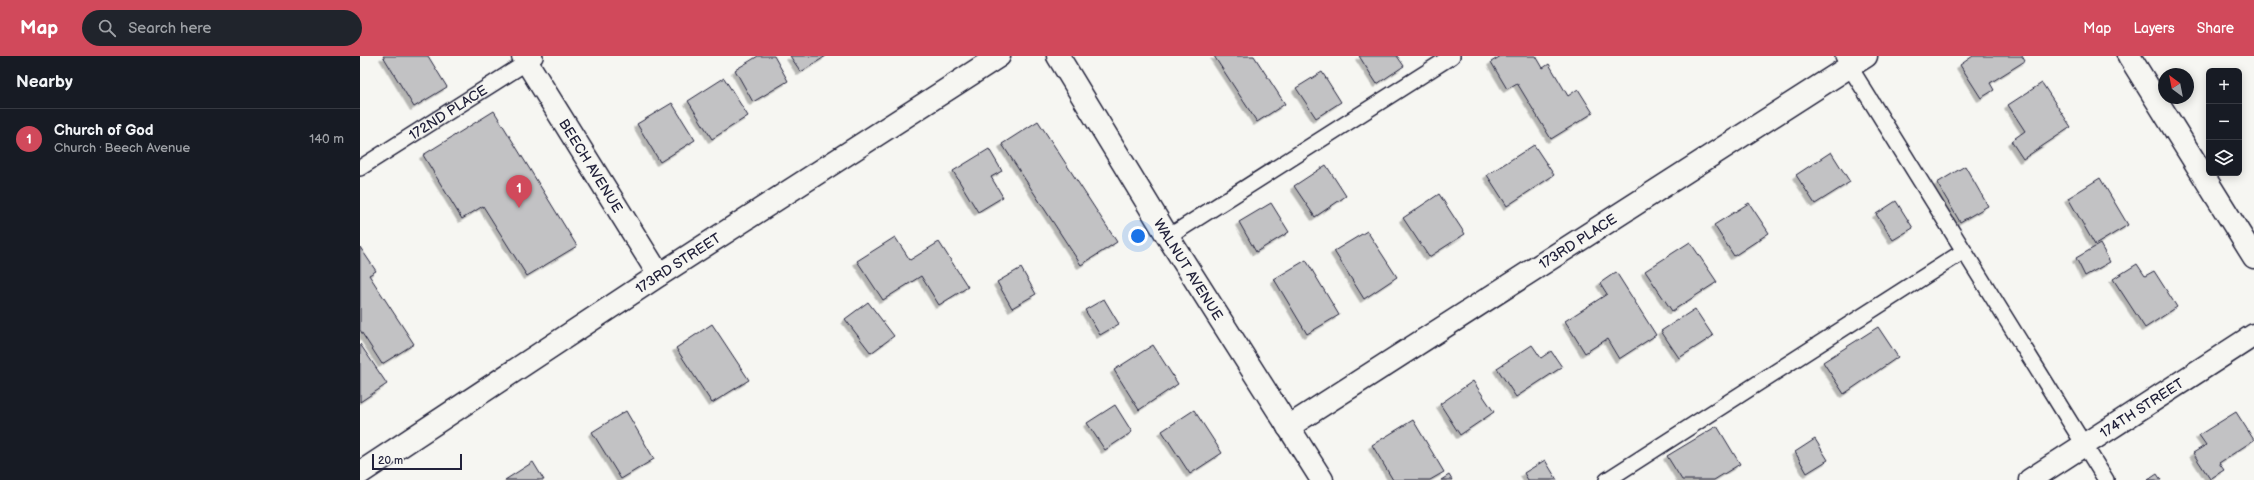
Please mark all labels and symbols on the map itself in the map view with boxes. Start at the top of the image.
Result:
north arrow [2158,68,2194,104]
street label: 172ND PLACE [406,81,490,143]
street label: BEECH AVENUE [556,116,627,216]
pin: 1 [506,175,532,208]
street label: 173RD PLACE [1535,210,1620,272]
street label: WALNUT AVENUE [1150,215,1227,323]
your location [1128,226,1148,246]
street label: 173RD STREET [632,229,724,297]
street label: 174TH STREET [2097,374,2187,441]
scale bar [372,452,462,471]

